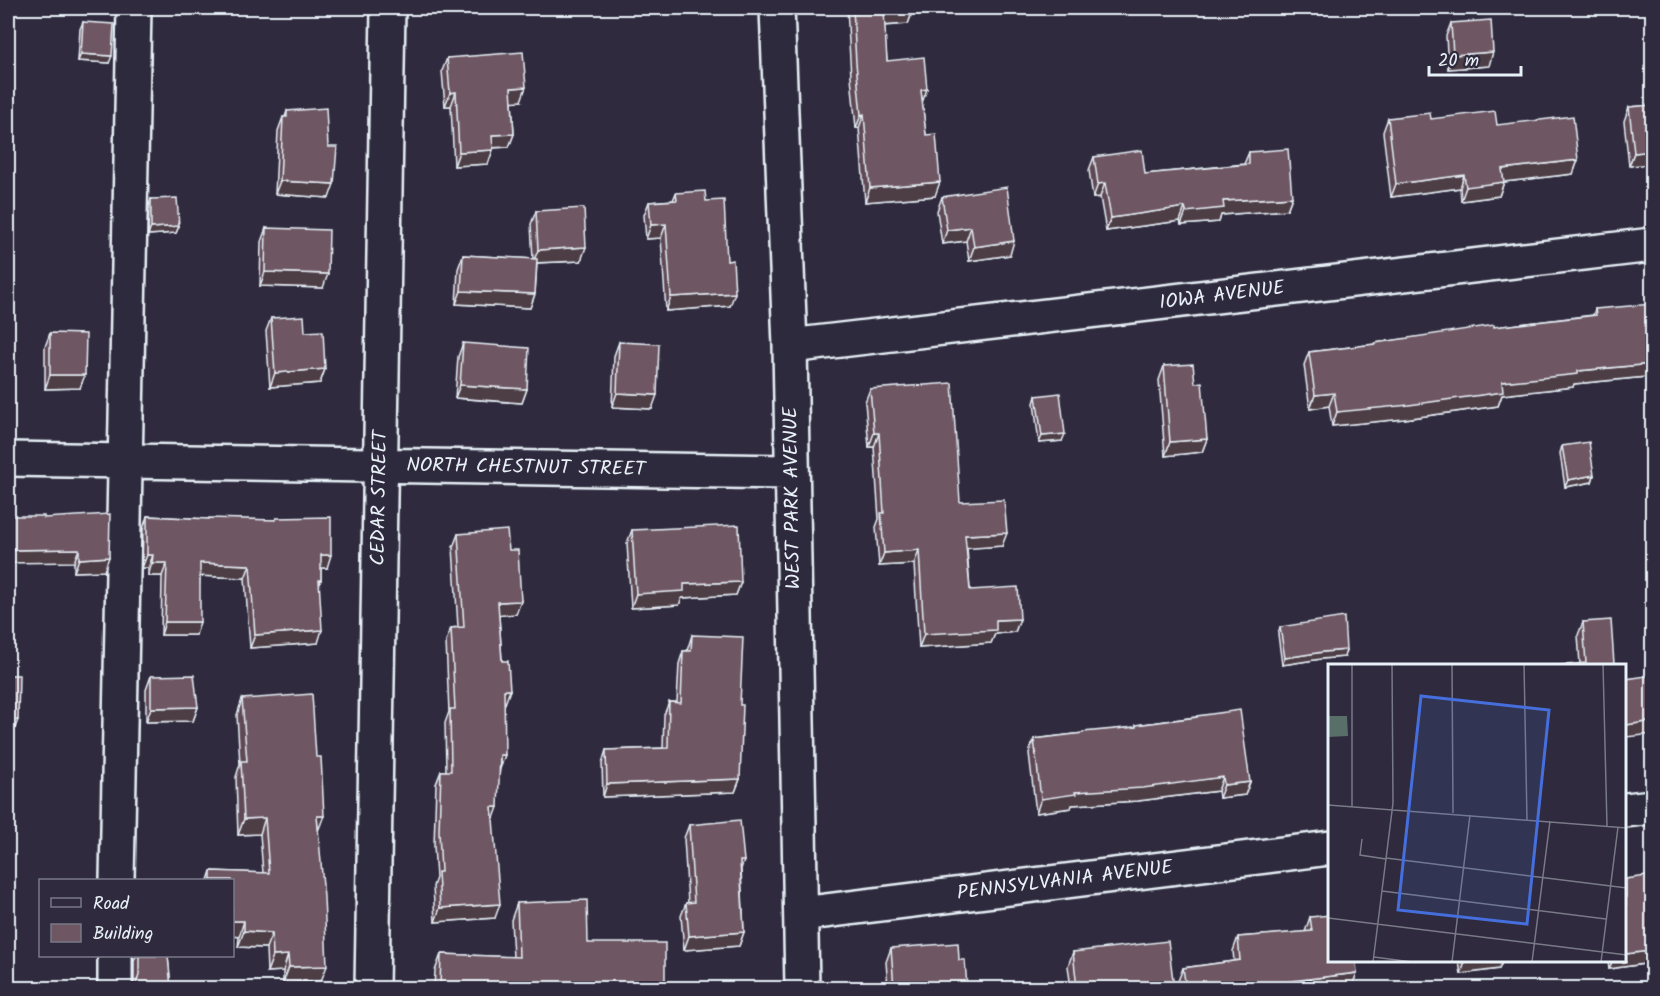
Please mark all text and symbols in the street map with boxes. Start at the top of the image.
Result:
scale bar [1429,39,1520,77]
text: 20 m [1438,47,1479,76]
street label: IOWA AVENUE [1158,272,1288,320]
street label: WEST PARK AVENUE [775,405,811,590]
street label: CEDAR STREET [363,428,397,566]
street label: NORTH CHESTNUT STREET [406,450,648,486]
inset map [1328,664,1627,963]
street label: PENNSYLVANIA AVENUE [955,852,1176,910]
legend [39,879,234,957]
text: Road [93,890,130,919]
text: Building [93,920,153,949]

